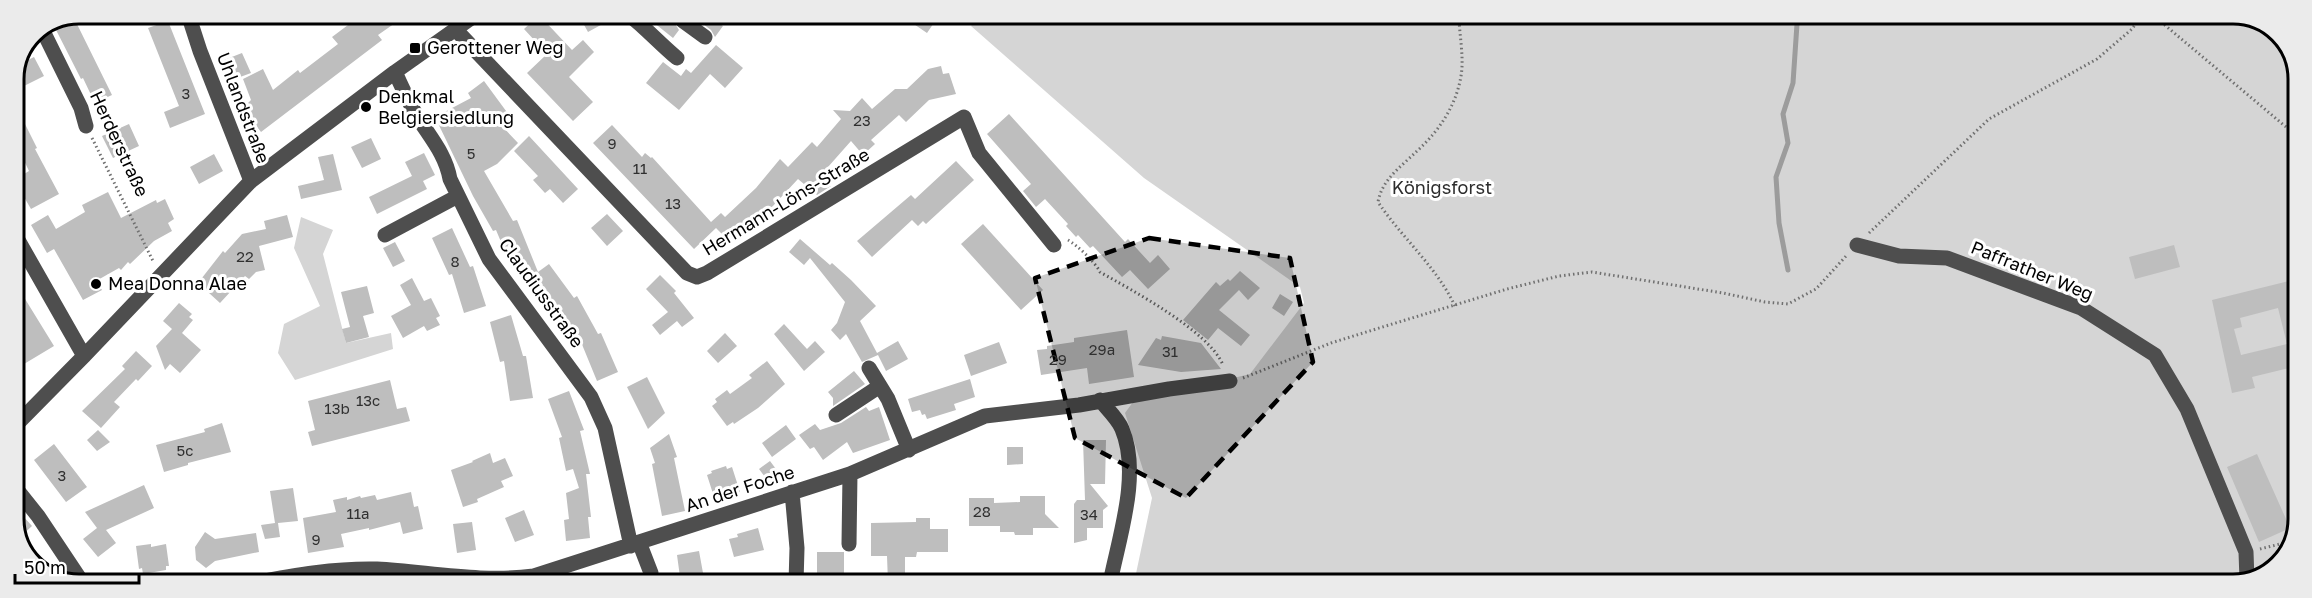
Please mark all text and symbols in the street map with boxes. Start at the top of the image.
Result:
place label: Gerottener Weg [427,36,564,58]
marker: Gerottener Weg [408,41,422,55]
street label: Uhlandstraße [213,49,275,166]
house number: 3 [182,84,190,102]
place label: Denkmal Belgiersiedlung [378,85,514,128]
street label: Herderstraße [86,87,154,200]
marker: Denkmal Belgiersiedlung [359,100,373,114]
house number: 23 [853,111,871,129]
house number: 9 [607,134,617,152]
street label: Hermann-Löns-Straße [698,143,873,260]
house number: 5 [467,144,475,162]
house number: 11 [633,159,647,177]
park label: Königsforst [1392,176,1492,198]
house number: 13 [665,194,681,212]
street label: Claudiusstraße [495,233,589,351]
street label: Paffrather Weg [1968,235,2097,305]
house number: 22 [236,247,254,265]
house number: 8 [450,252,460,270]
place label: Mea Donna Alae [108,272,247,294]
marker: Mea Donna Alae [89,277,103,291]
house number: 29a [1089,340,1115,358]
house number: 31 [1162,342,1178,360]
house number: 29 [1049,350,1067,368]
house number: 13c [356,391,380,409]
house number: 13b [324,399,350,417]
house number: 5c [177,441,193,459]
street label: An der Foche [682,460,797,516]
house number: 3 [58,466,66,484]
house number: 28 [973,502,991,520]
house number: 11a [346,504,370,522]
house number: 34 [1080,505,1098,523]
house number: 9 [311,530,321,548]
scale bar [15,547,140,585]
text: 50 m [24,556,66,578]

